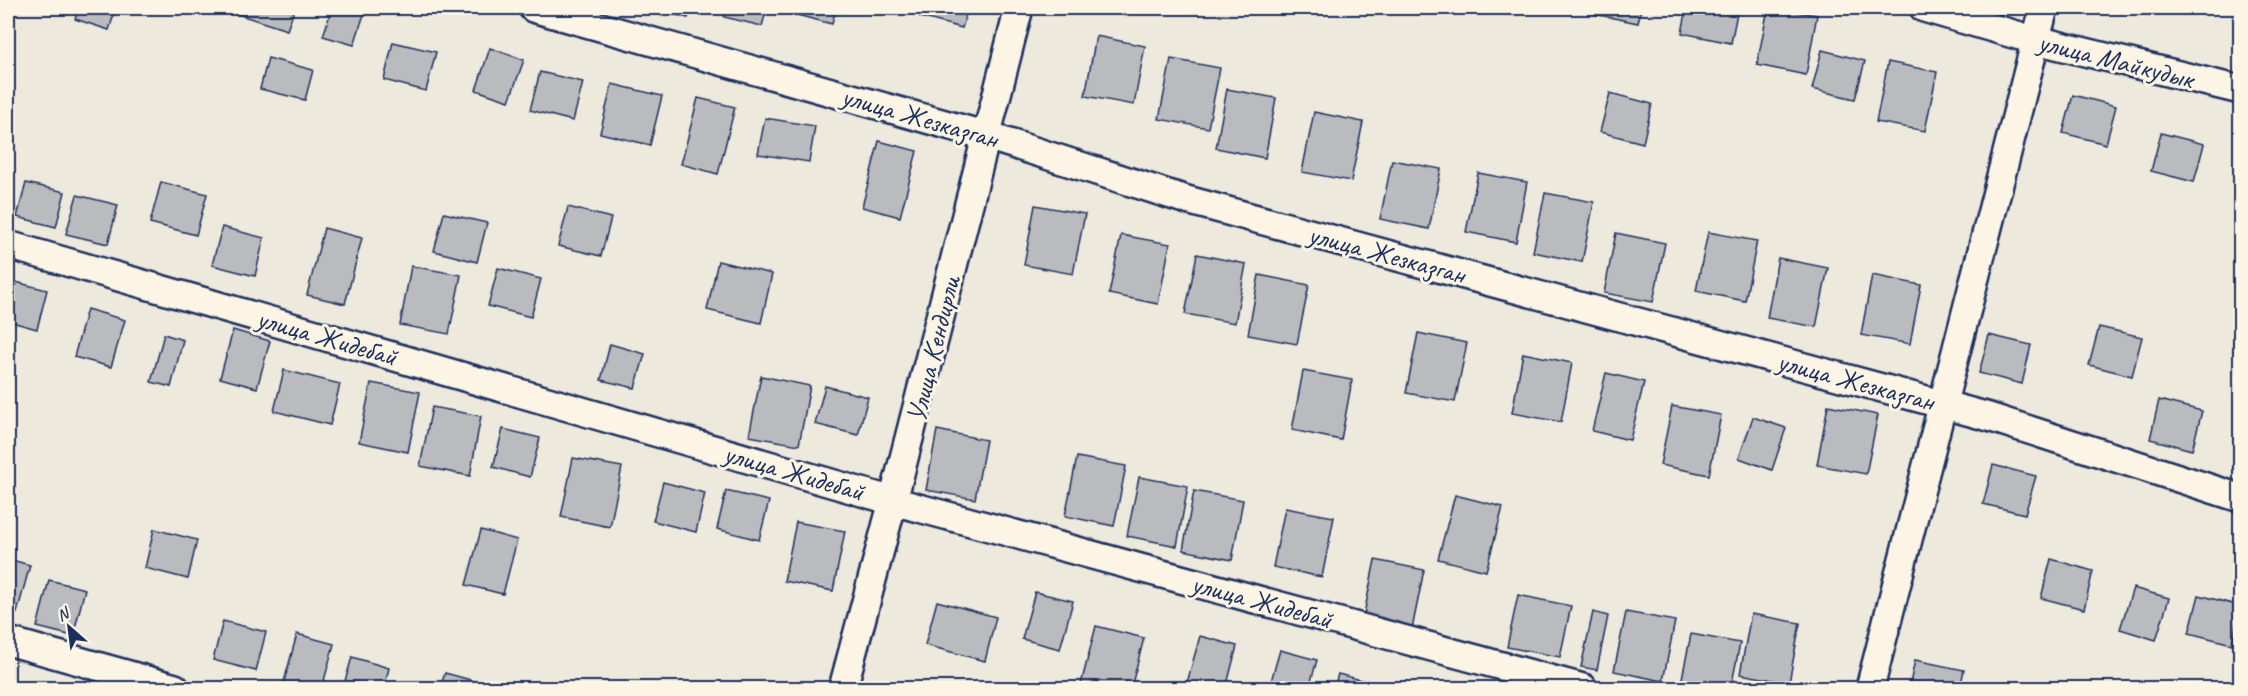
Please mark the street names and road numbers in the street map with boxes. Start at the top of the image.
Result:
street label: улица Майкудык [2033,23,2200,97]
street label: улица Жезказган [836,77,1004,156]
street label: улица Жезказган [1303,216,1471,292]
street label: Улица Кендирли [898,271,968,426]
street label: улица Жидебай [251,300,402,374]
street label: улица Жезказган [1772,343,1940,419]
street label: улица Жидебай [718,435,869,509]
street label: улица Жидебай [1186,565,1337,637]

